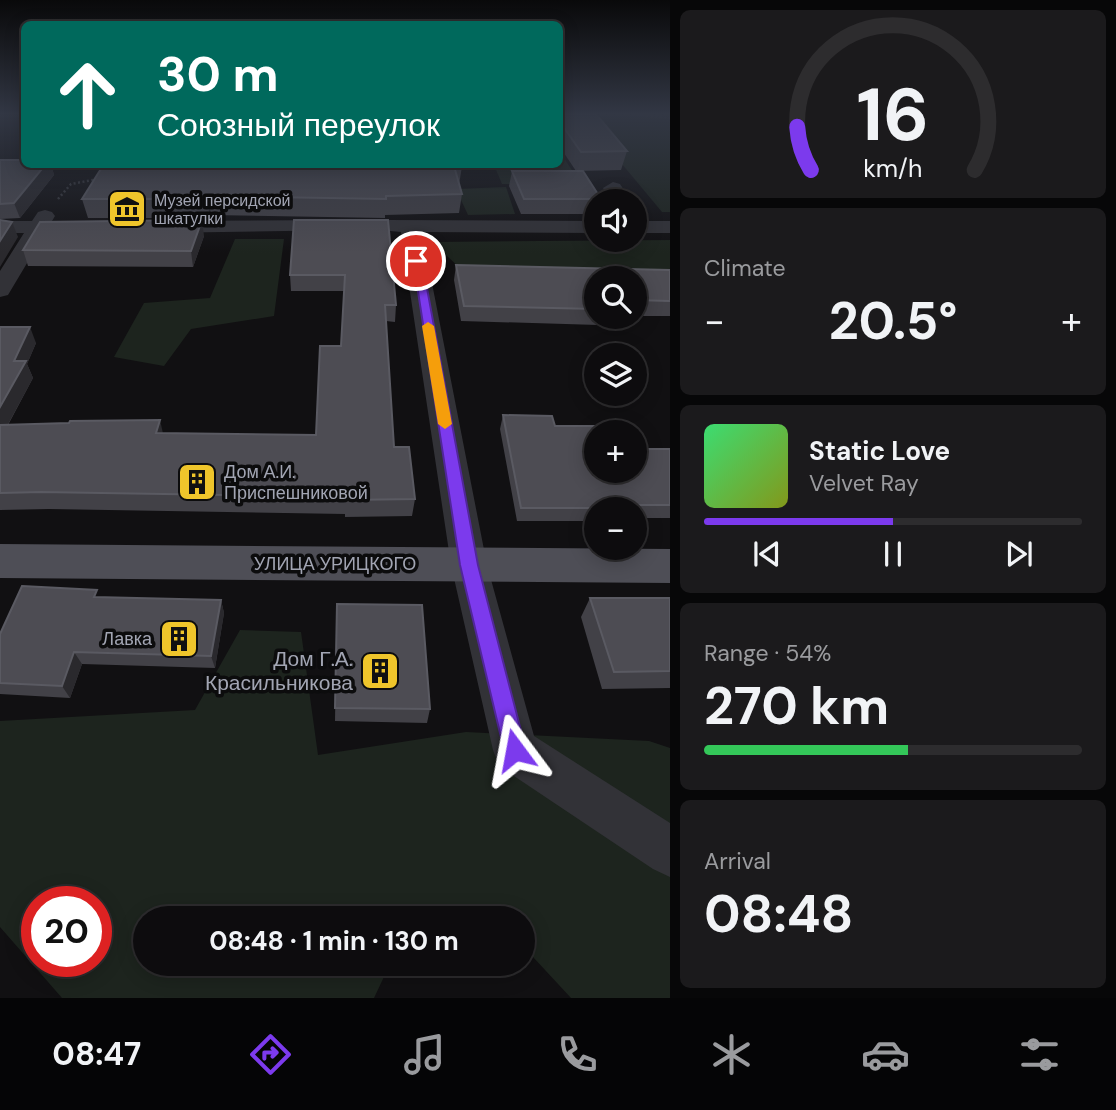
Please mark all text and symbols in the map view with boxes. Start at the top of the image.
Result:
text: 30 m [157,42,279,106]
icon: ahead [42,49,133,140]
text: 16 [857,68,929,163]
text: Союзный переулок [157,104,440,146]
text: km/h [863,152,923,185]
museum icon: Музей персидской шкатулки [106,188,148,230]
map controls [584,189,647,560]
button: sound [584,189,647,252]
place label: Музей персидской шкатулки [154,190,291,229]
pin [386,231,446,291]
icon: arrive [397,242,435,280]
text: Climate [704,253,786,283]
button: search [584,266,647,329]
text: 20.5° [829,287,957,355]
text: − [704,296,725,346]
text: + [1061,296,1082,346]
button: layers [584,343,647,406]
button: + [584,420,647,483]
text: Static Love [809,434,950,468]
place label: Дом А.И. Приспешниковой [224,460,368,505]
building icon: Дом А.И. Приспешниковой [176,461,218,503]
text: Velvet Ray [809,468,919,498]
button: − [584,497,647,560]
icon: previous [748,535,786,573]
icon: pause [874,535,912,573]
icon: next [1000,535,1038,573]
street label: УЛИЦА УРИЦКОГО [254,552,416,576]
building icon: Лавка [158,618,200,660]
place label: Лавка [102,627,153,651]
text: Range · 54% [704,638,831,668]
place label: Дом Г.А. Красильникова [205,645,353,697]
building icon: Дом Г.А. Красильникова [359,650,401,692]
text: 270 km [704,672,889,740]
position arrow [478,713,552,787]
text: Arrival [704,846,771,876]
text: 08:48 [704,880,853,948]
speed limit sign: 20 [21,886,112,977]
text: 08:48 · 1 min · 130 m [209,924,459,958]
icon: directions [246,1030,295,1079]
icon: music [400,1030,449,1079]
icon: phone [553,1030,602,1079]
icon: climate [707,1030,756,1079]
icon: car [861,1030,910,1079]
icon: filters [1015,1030,1064,1079]
text: 08:47 [52,1033,141,1075]

